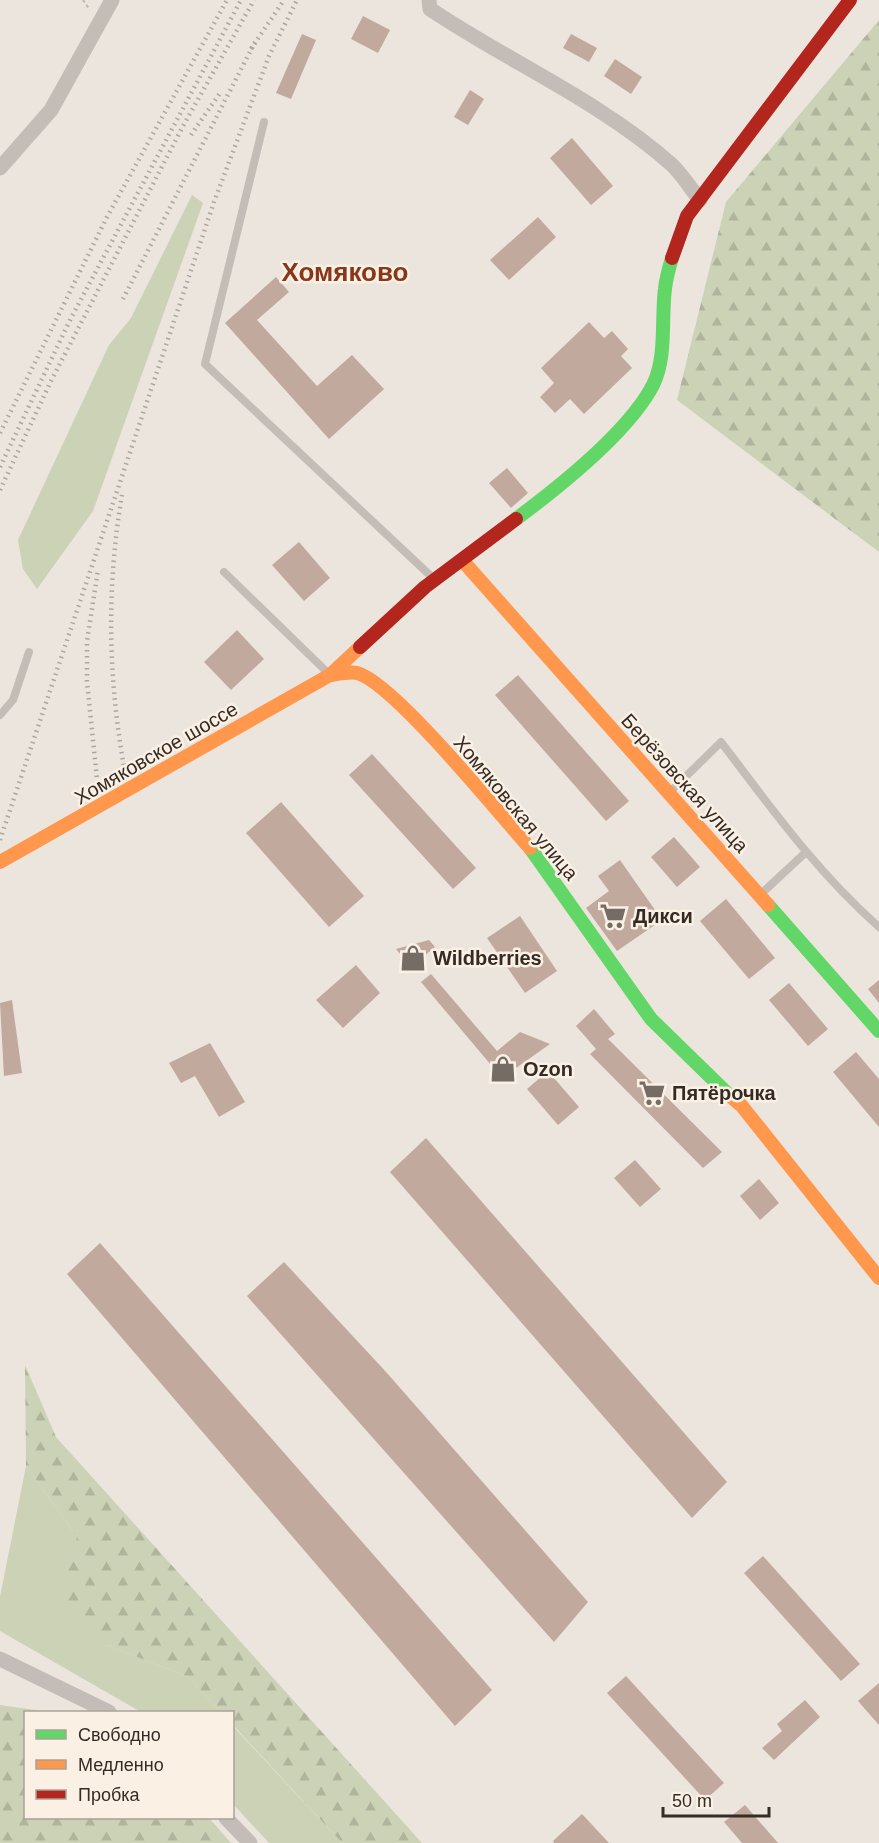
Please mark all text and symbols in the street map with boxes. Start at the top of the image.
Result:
district label: Хомяково [281,257,409,287]
street label: Хомяковское шоссе [71,697,241,809]
street label: Берёзовская улица [617,709,754,857]
street label: Хомяковская улица [449,732,583,885]
supermarket icon: Дикси [598,901,628,931]
place label: Дикси [633,905,693,927]
shop icon: Wildberries [398,943,428,973]
place label: Wildberries [433,947,542,969]
shop icon: Ozon [488,1054,518,1084]
place label: Ozon [523,1058,573,1080]
supermarket icon: Пятёрочка [637,1078,667,1108]
place label: Пятёрочка [672,1082,777,1104]
legend [24,1711,234,1819]
text: Свободно [78,1725,161,1745]
text: Медленно [78,1755,164,1775]
scale bar [663,1780,770,1818]
text: Пробка [78,1785,141,1805]
text: 50 m [672,1791,712,1811]

